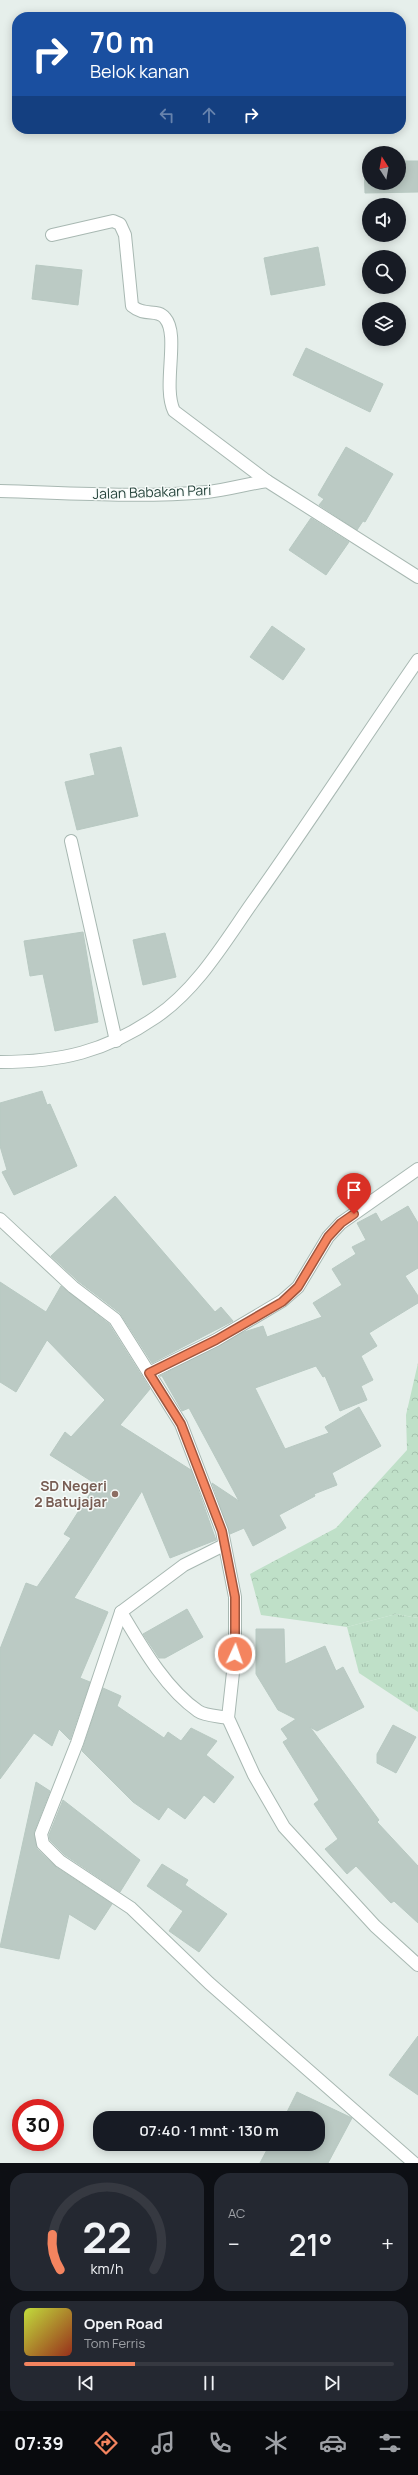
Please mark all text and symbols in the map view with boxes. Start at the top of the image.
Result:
text: 70 m [90,23,154,61]
icon: right [24,28,76,80]
text: Belok kanan [90,59,189,83]
icon: left [156,104,178,126]
icon: ahead [198,104,220,126]
icon: right [240,104,262,126]
north arrow [362,146,406,190]
map controls [362,146,406,346]
button: sound [362,198,406,242]
button: search [362,250,406,294]
button: layers [362,302,406,346]
street label: Jalan Babakan Pari [92,480,212,503]
pin [337,1173,371,1214]
icon: arrive [343,1179,365,1201]
place label: SD Negeri 2 Batujajar [34,1476,107,1511]
marker: SD Negeri 2 Batujajar [110,1489,120,1499]
position arrow [214,1633,256,1675]
speed limit sign: 30 [12,2099,64,2151]
text: 07:40 · 1 mnt · 130 m [139,2120,279,2141]
text: AC [228,2204,245,2222]
text: 22 [82,2209,132,2265]
text: 21° [289,2224,332,2265]
text: − [228,2229,240,2259]
text: + [381,2229,394,2259]
text: km/h [90,2259,124,2278]
text: Open Road [84,2313,163,2334]
text: Tom Ferris [84,2334,145,2352]
icon: previous [75,2372,97,2394]
icon: pause [198,2372,220,2394]
icon: next [321,2372,343,2394]
icon: directions [92,2429,120,2457]
icon: music [149,2429,177,2457]
icon: phone [206,2429,234,2457]
icon: climate [262,2429,290,2457]
icon: car [319,2429,347,2457]
icon: filters [376,2429,404,2457]
text: 07:39 [14,2431,64,2455]

